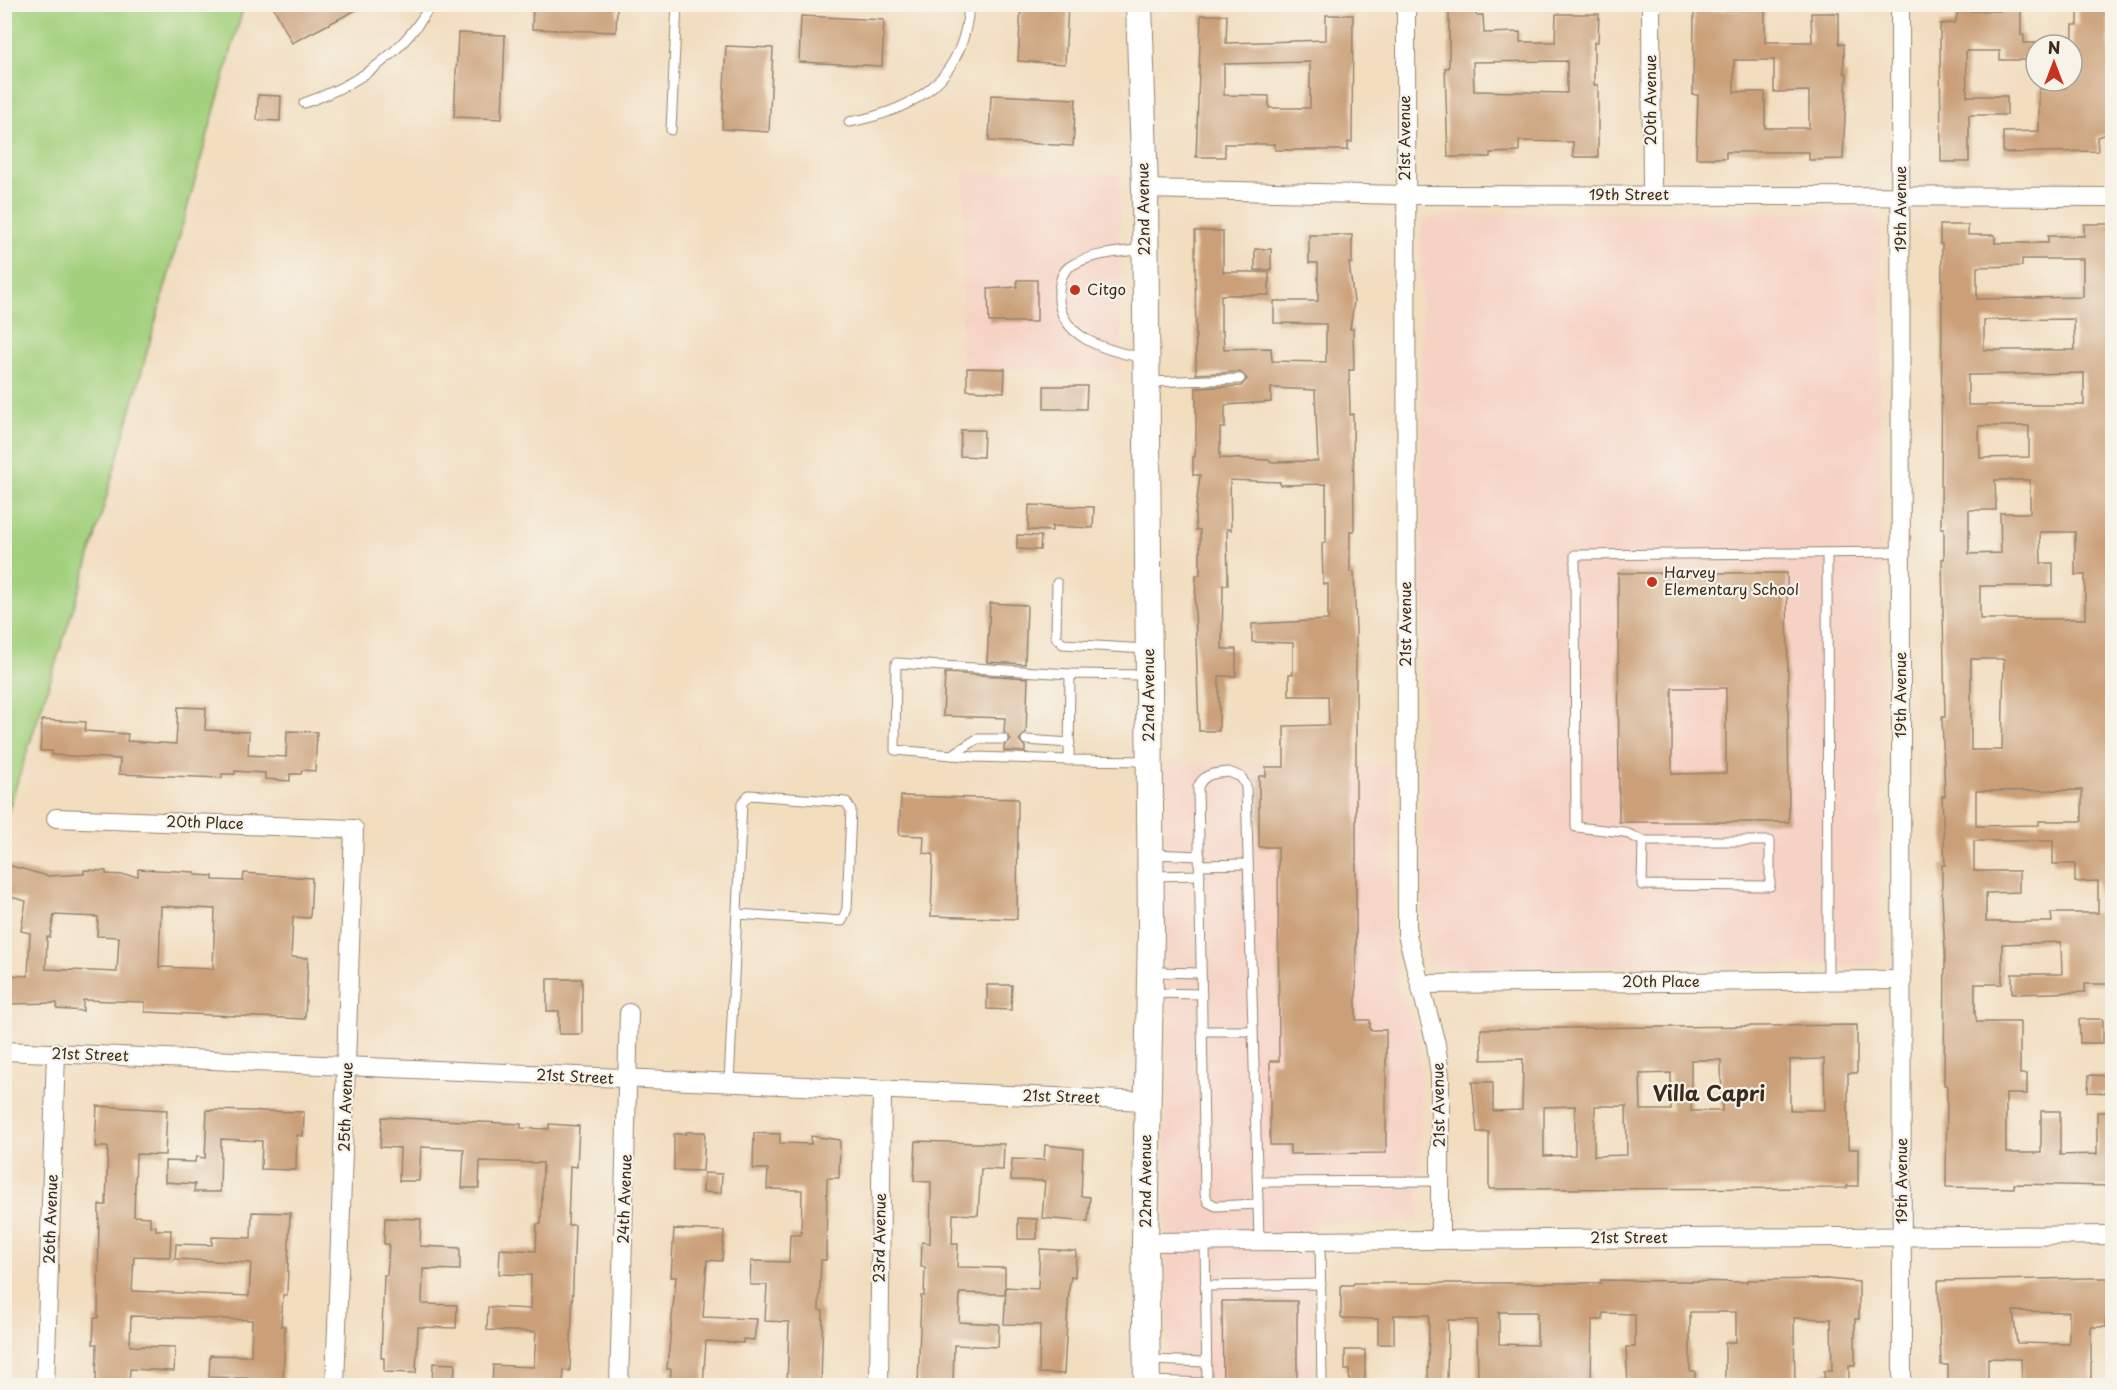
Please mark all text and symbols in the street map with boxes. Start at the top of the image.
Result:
north arrow [2024,33,2084,93]
text: N [2048,35,2060,59]
street label: 20th Avenue [1638,55,1661,145]
street label: 21st Avenue [1392,95,1415,181]
street label: 22nd Avenue [1130,162,1155,256]
street label: 19th Avenue [1888,166,1911,252]
street label: 19th Street [1589,182,1669,205]
place label: Citgo [1087,277,1126,300]
marker: Citgo [1068,283,1082,297]
place label: Harvey Elementary School [1664,560,1799,600]
marker: Harvey Elementary School [1645,575,1659,589]
street label: 21st Avenue [1393,581,1416,667]
street label: 22nd Avenue [1136,648,1159,742]
street label: 19th Avenue [1888,652,1911,738]
street label: 20th Place [166,809,244,834]
street label: 20th Place [1622,969,1700,992]
street label: 21st Street [51,1041,129,1066]
street label: 25th Avenue [331,1062,358,1152]
street label: 21st Street [536,1062,614,1089]
street label: 21st Avenue [1425,1062,1450,1148]
district label: Villa Capri [1653,1076,1765,1108]
street label: 21st Street [1022,1083,1100,1108]
street label: 22nd Avenue [1133,1134,1156,1228]
street label: 19th Avenue [1889,1138,1912,1224]
street label: 24th Avenue [610,1154,637,1244]
street label: 26th Avenue [36,1174,63,1264]
street label: 23rd Avenue [866,1193,891,1283]
street label: 21st Street [1590,1225,1668,1248]

